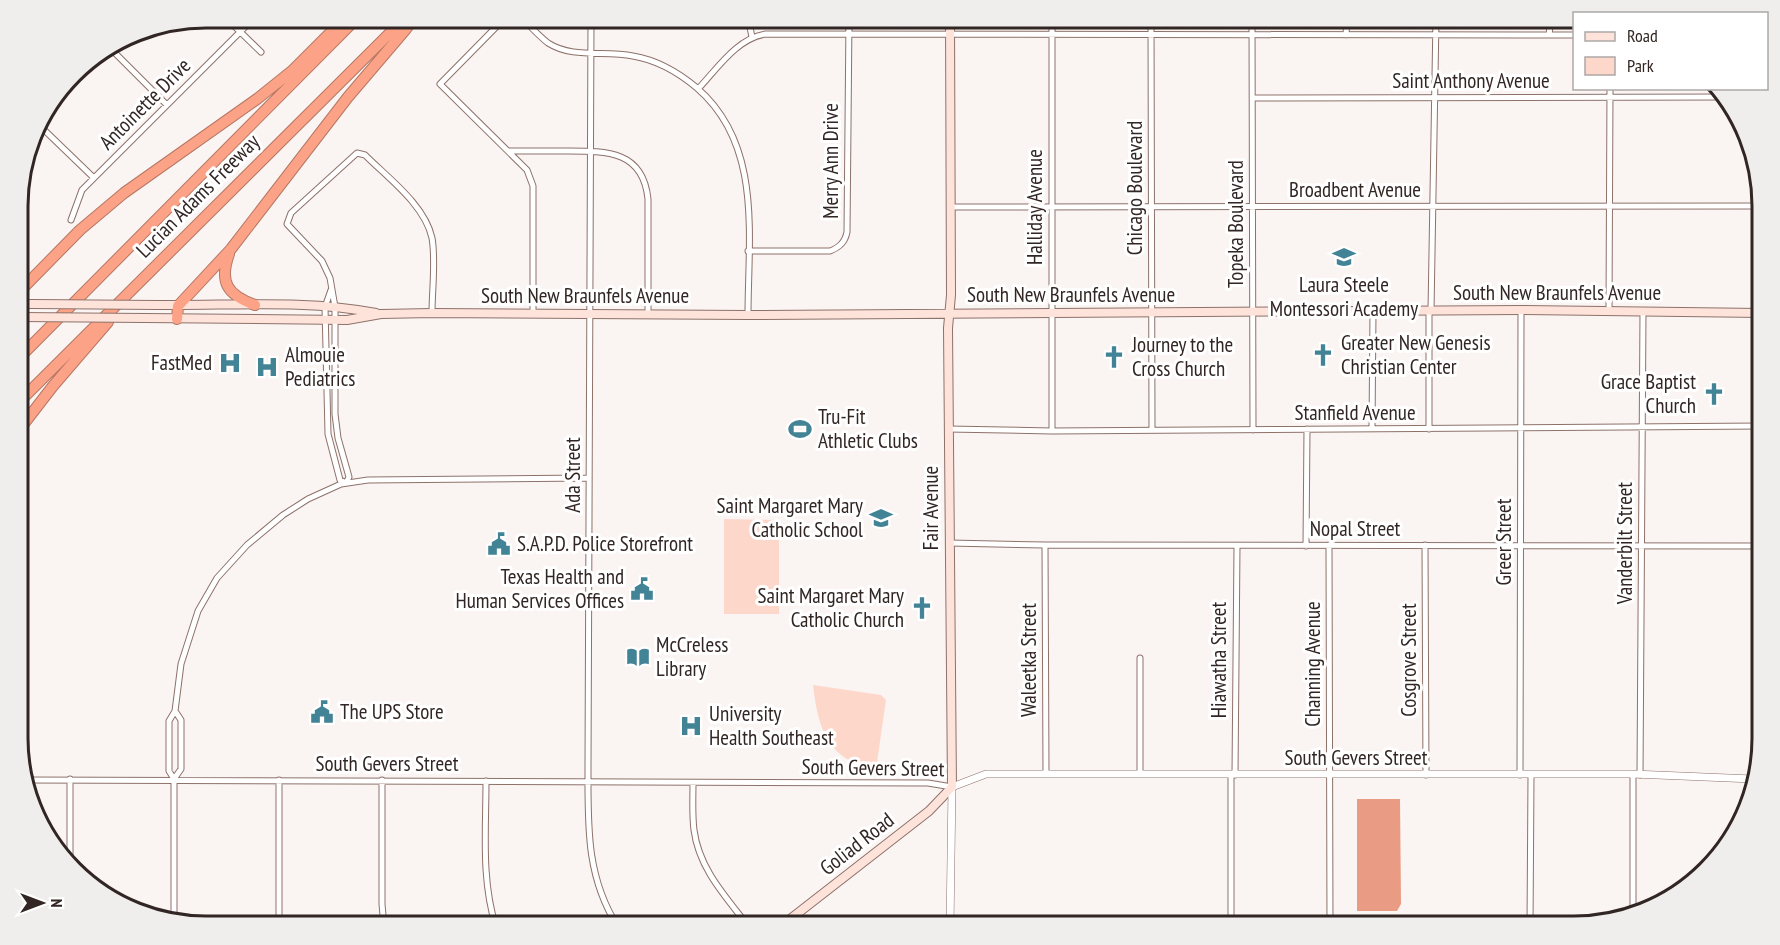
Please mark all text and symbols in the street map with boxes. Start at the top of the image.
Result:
legend [1573,12,1768,90]
text: Road [1627,24,1658,47]
street label: Antoinette Drive [93,52,196,155]
text: Park [1627,54,1654,77]
street label: Saint Anthony Avenue [1392,67,1550,94]
street label: Merry Ann Drive [817,103,844,219]
street label: Chicago Boulevard [1121,121,1148,255]
street label: Lucian Adams Freeway [130,128,265,263]
street label: Halliday Avenue [1021,149,1048,265]
street label: Topeka Boulevard [1222,160,1249,288]
street label: Broadbent Avenue [1289,176,1421,203]
school or university icon: Laura Steele Montessori Academy [1331,244,1357,270]
place label: Laura Steele Montessori Academy [1270,271,1418,322]
street label: South New Braunfels Avenue [1453,279,1661,306]
street label: South New Braunfels Avenue [967,281,1175,308]
street label: South New Braunfels Avenue [481,282,689,309]
place label: Greater New Genesis Christian Center [1341,329,1491,380]
place label: Journey to the Cross Church [1131,331,1233,382]
place label: Almouie Pediatrics [285,341,355,392]
church icon: Greater New Genesis Christian Center [1310,342,1336,368]
church icon: Journey to the Cross Church [1101,344,1127,370]
place label: FastMed [151,349,212,376]
hospital icon: FastMed [217,350,243,376]
hospital icon: Almouie Pediatrics [254,354,280,380]
place label: Grace Baptist Church [1601,368,1696,419]
church icon: Grace Baptist Church [1701,381,1727,407]
street label: Stanfield Avenue [1294,399,1416,426]
place label: Tru-Fit Athletic Clubs [818,403,918,454]
sports icon: Tru-Fit Athletic Clubs [787,416,813,442]
street label: Ada Street [559,437,586,513]
street label: Fair Avenue [917,466,944,550]
street label: Vanderbilt Street [1611,482,1638,605]
place label: Saint Margaret Mary Catholic School [717,492,863,543]
street label: Greer Street [1490,498,1517,585]
school or university icon: Saint Margaret Mary Catholic School [868,505,894,531]
street label: Nopal Street [1310,515,1401,542]
place label: S.A.P.D. Police Storefront [517,530,693,557]
public building icon: S.A.P.D. Police Storefront [486,531,512,557]
place label: Texas Health and Human Services Offices [455,563,624,614]
public building icon: Texas Health and Human Services Offices [629,576,655,602]
place label: Saint Margaret Mary Catholic Church [758,582,904,633]
church icon: Saint Margaret Mary Catholic Church [909,595,935,621]
street label: Channing Avenue [1299,601,1326,727]
street label: Hiawatha Street [1205,602,1232,718]
street label: Waleetka Street [1015,603,1042,717]
street label: Cosgrove Street [1395,603,1422,717]
place label: McCreless Library [656,631,728,682]
library icon: McCreless Library [625,644,651,670]
place label: The UPS Store [340,698,444,725]
public building icon: The UPS Store [309,699,335,725]
place label: University Health Southeast [709,700,834,751]
hospital icon: University Health Southeast [678,713,704,739]
street label: South Gevers Street [1285,744,1428,771]
street label: South Gevers Street [316,750,459,777]
street label: South Gevers Street [801,753,945,782]
street label: Goliad Road [814,806,899,881]
north arrow [12,873,72,933]
text: N [47,899,67,907]

